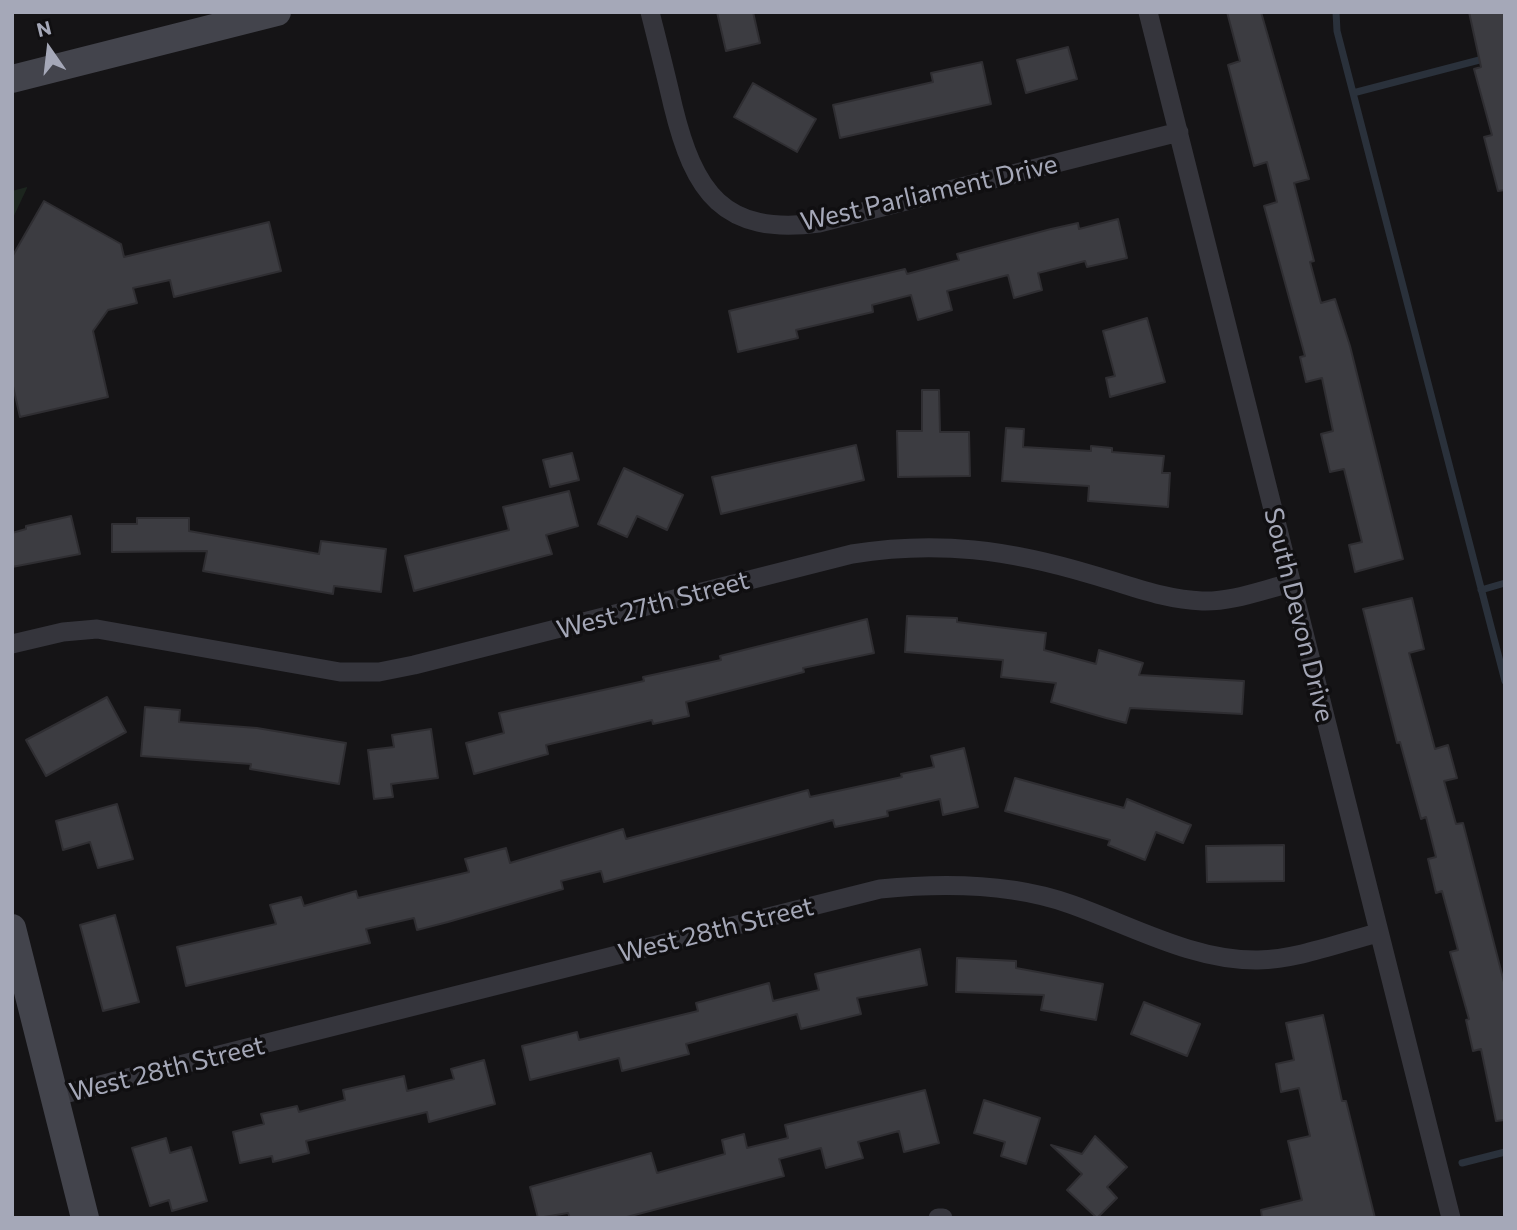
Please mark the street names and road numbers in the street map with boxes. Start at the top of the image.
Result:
street label: West Parliament Drive [797,148,1061,238]
street label: South Devon Drive [1257,505,1341,725]
street label: West 27th Street [553,564,753,646]
street label: West 28th Street [615,891,817,969]
street label: West 28th Street [66,1030,268,1108]

